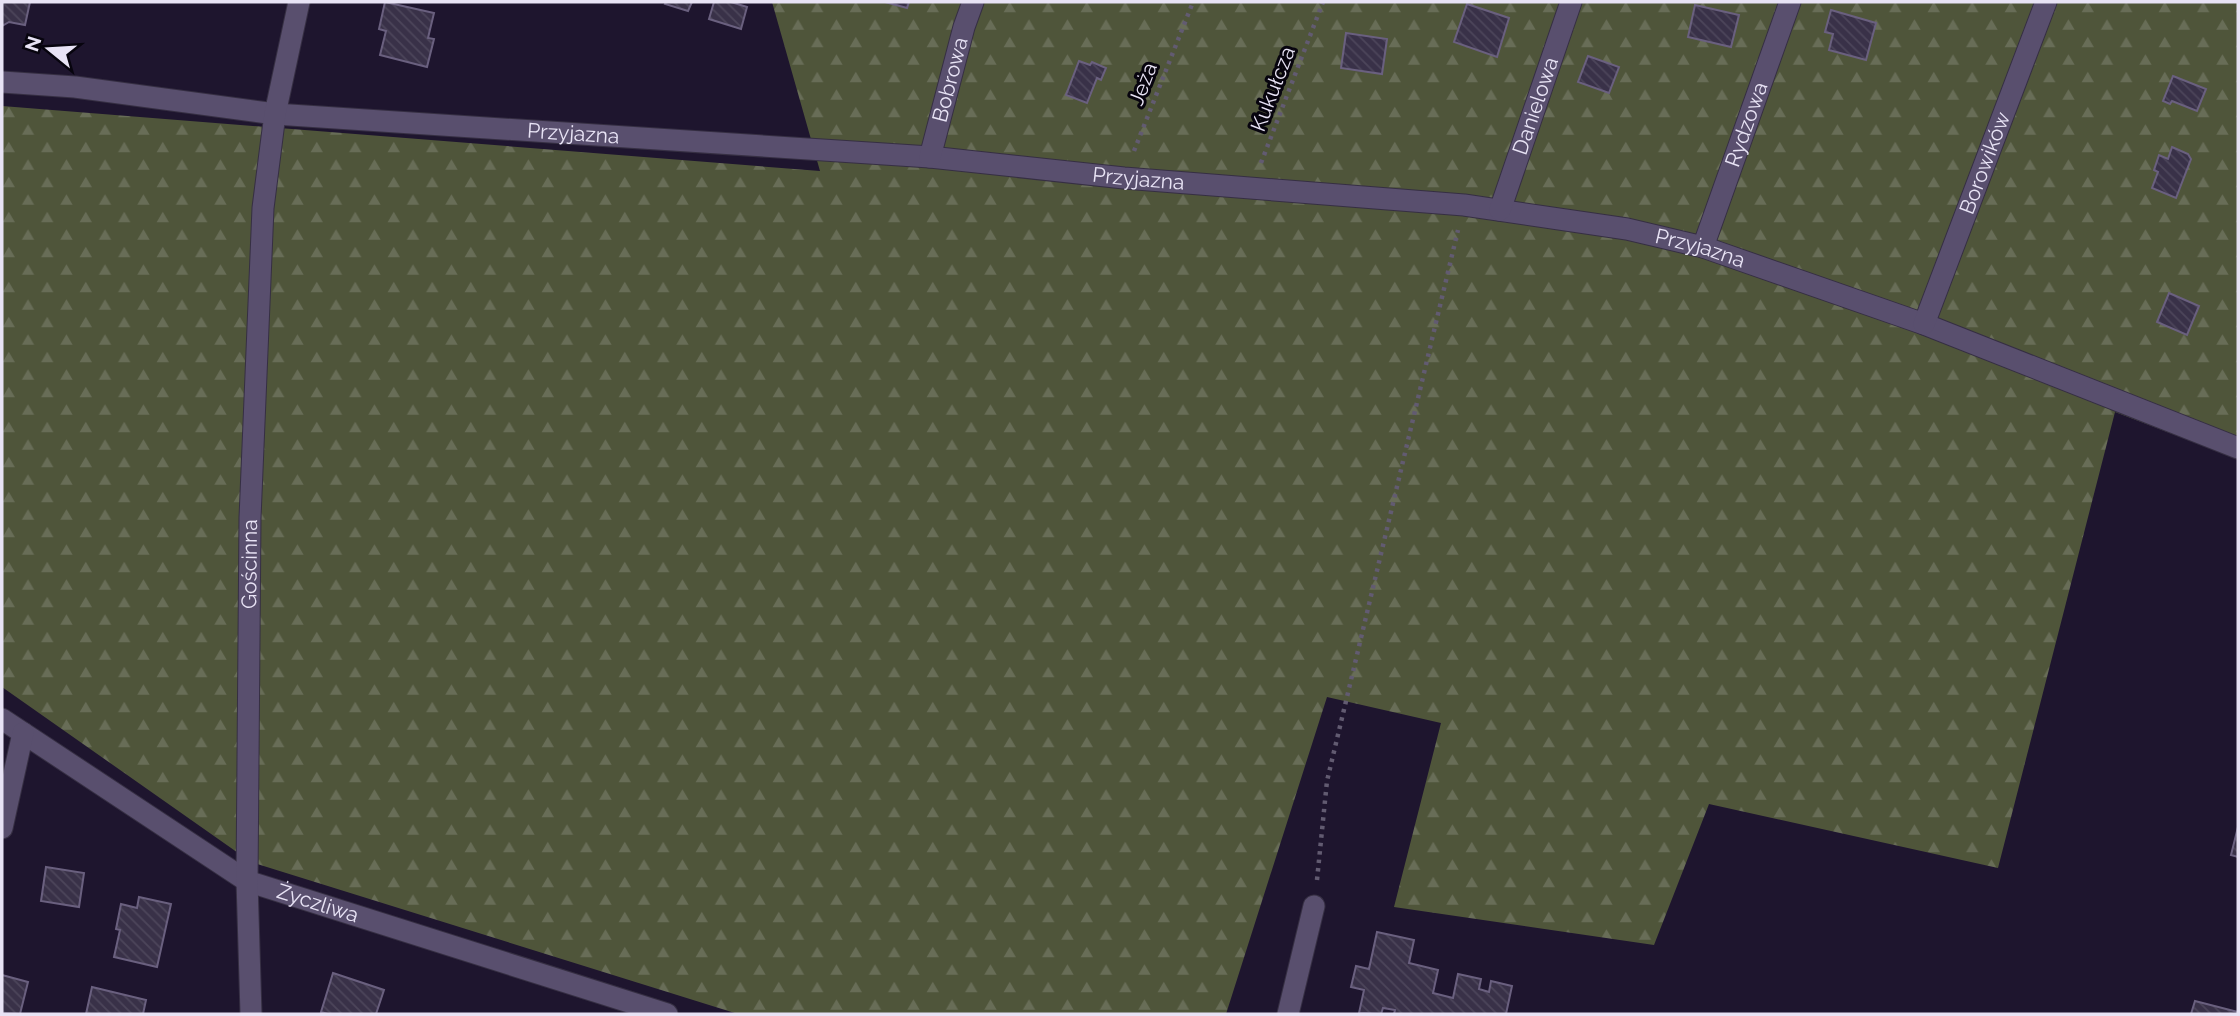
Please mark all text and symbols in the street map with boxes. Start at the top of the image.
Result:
north arrow [14,14,84,84]
text: N [20,33,46,54]
street label: Bobrowa [927,34,973,125]
street label: Kukułcza [1245,43,1300,135]
street label: Danielowa [1507,54,1563,158]
street label: Jeża [1123,59,1162,109]
street label: Rydzowa [1719,79,1773,170]
street label: Borowików [1954,108,2015,217]
street label: Przyjazna [526,118,620,149]
street label: Przyjazna [1091,162,1186,195]
street label: Przyjazna [1653,223,1749,273]
street label: Gościnna [236,519,262,609]
street label: Życzliwa [274,878,362,928]

